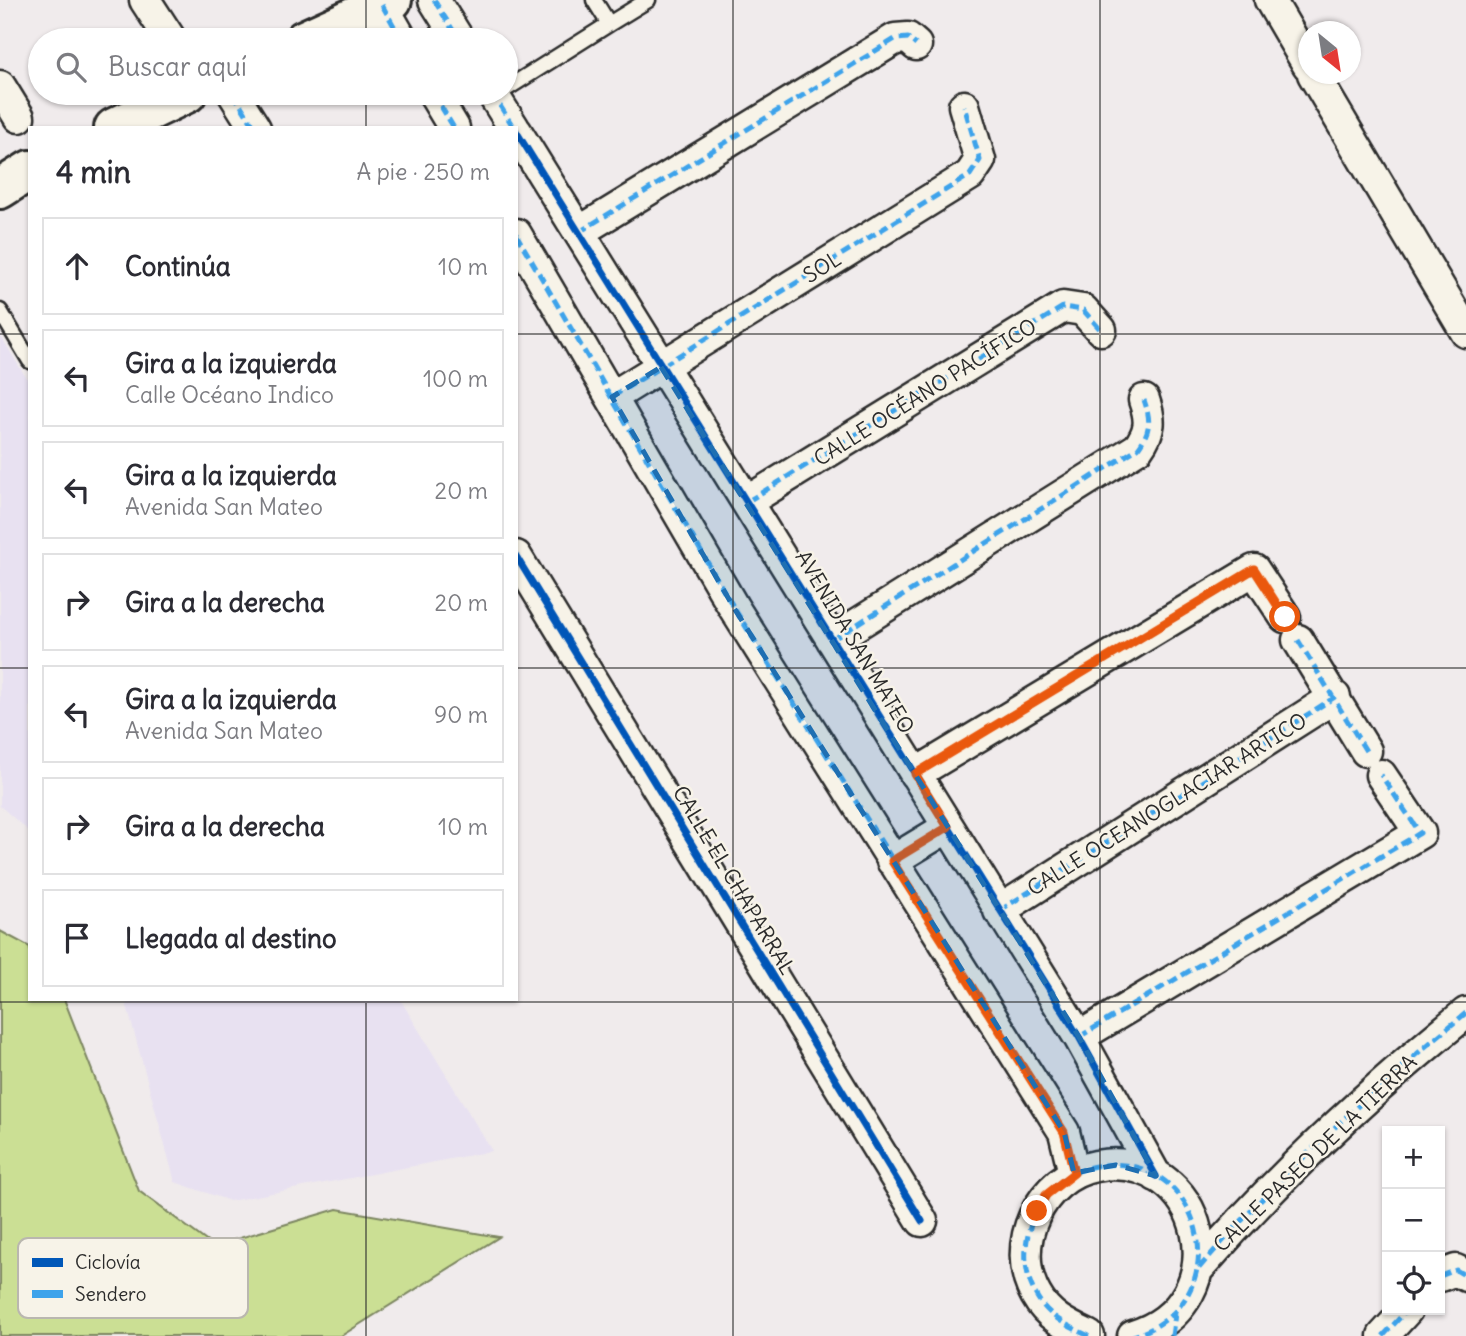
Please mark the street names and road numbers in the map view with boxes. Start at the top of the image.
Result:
street label: SOL [798,245,846,289]
street label: CALLE OCÉANO PACÍFICO [809,312,1041,472]
street label: AVENIDA SAN MATEO [790,546,920,738]
street label: CALLE OCEANOGLACIAR ARTICO [1022,707,1312,901]
street label: CALLE EL CHAPARRAL [667,781,801,979]
street label: CALLE PASEO DE LA TIERRA [1208,1049,1422,1257]

